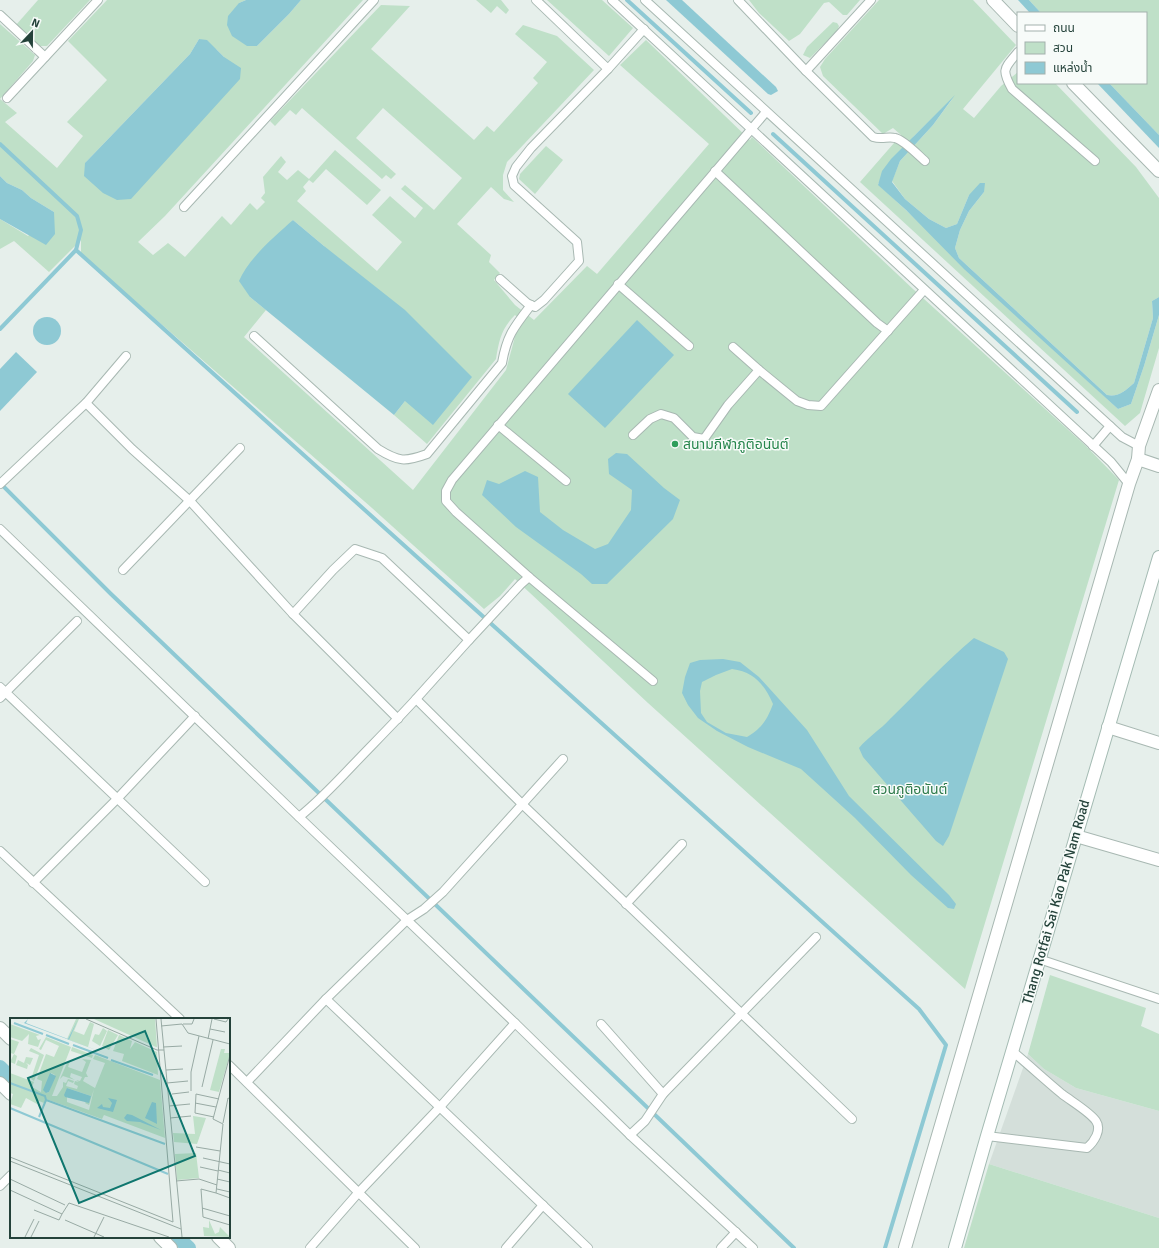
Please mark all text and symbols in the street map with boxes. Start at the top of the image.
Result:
north arrow [12,12,52,52]
legend [1017,12,1147,84]
text: N [30,16,42,31]
text: ถนน [1053,21,1075,36]
text: สวน [1053,41,1073,56]
text: แหล่งน้ำ [1053,59,1092,76]
place label: สนามกีฬาภูติอนันต์ [683,436,789,453]
marker: สนามกีฬาภูติอนันต์ [670,439,680,449]
park label: สวนภูติอนันต์ [873,781,947,798]
street label: Thang Rotfai Sai Kao Pak Nam Road [1019,798,1093,1006]
inset map [10,1018,230,1238]

